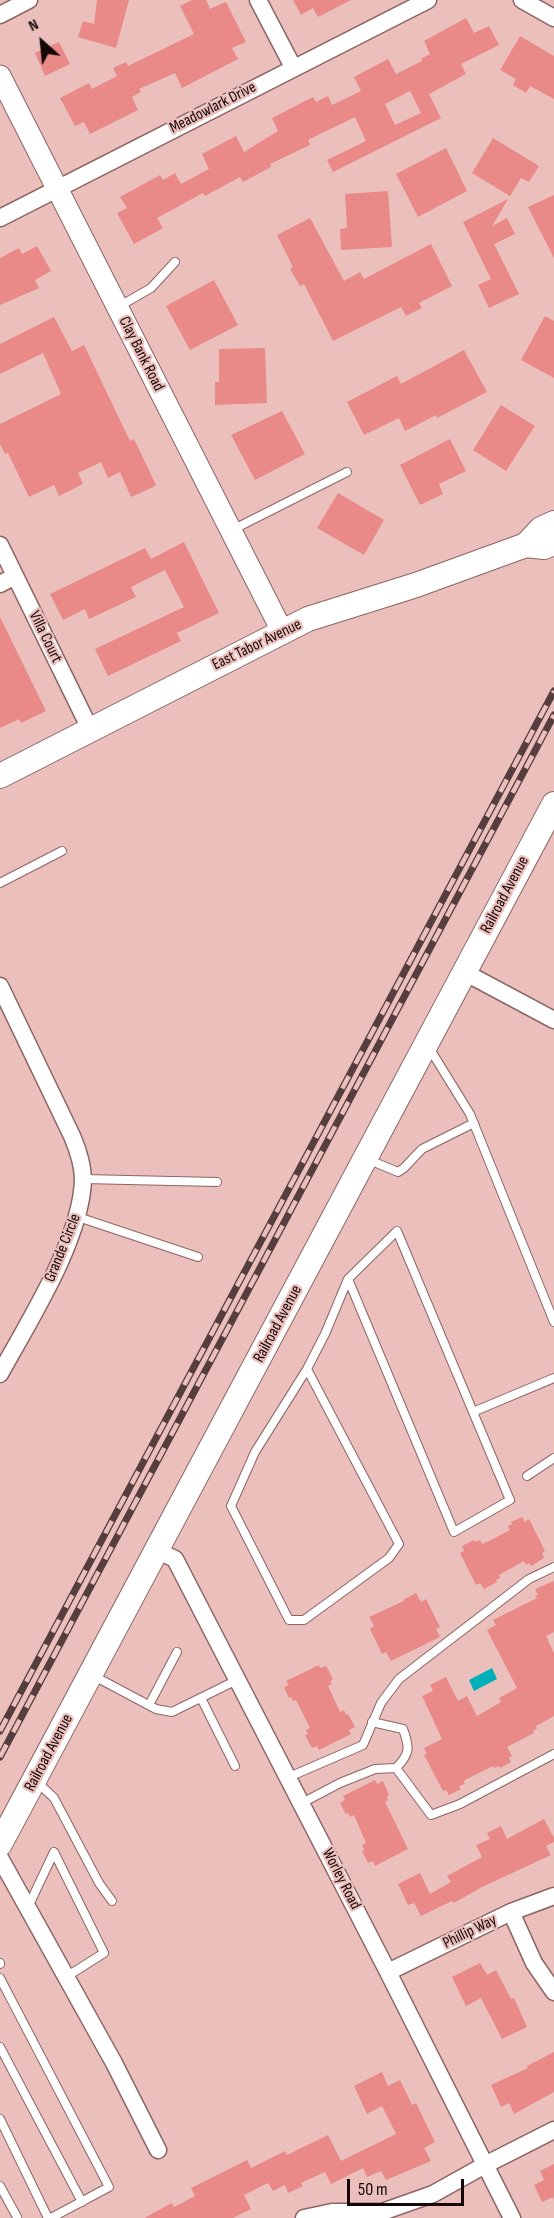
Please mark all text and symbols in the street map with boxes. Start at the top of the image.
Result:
north arrow [12,12,72,72]
text: N [25,15,42,36]
street label: Meadowlark Drive [166,78,260,138]
street label: Clay Bank Road [114,314,168,394]
street label: Villa Court [24,608,66,666]
street label: East Tabor Avenue [209,615,305,675]
street label: Railroad Avenue [477,853,533,937]
street label: Grande Circle [41,1211,85,1285]
street label: Railroad Avenue [250,1282,306,1366]
street label: Railroad Avenue [21,1711,77,1795]
street label: Worley Road [317,1845,365,1913]
street label: Phillip Way [440,1911,500,1953]
scale bar [350,2167,467,2205]
text: 50 m [358,2179,388,2200]

